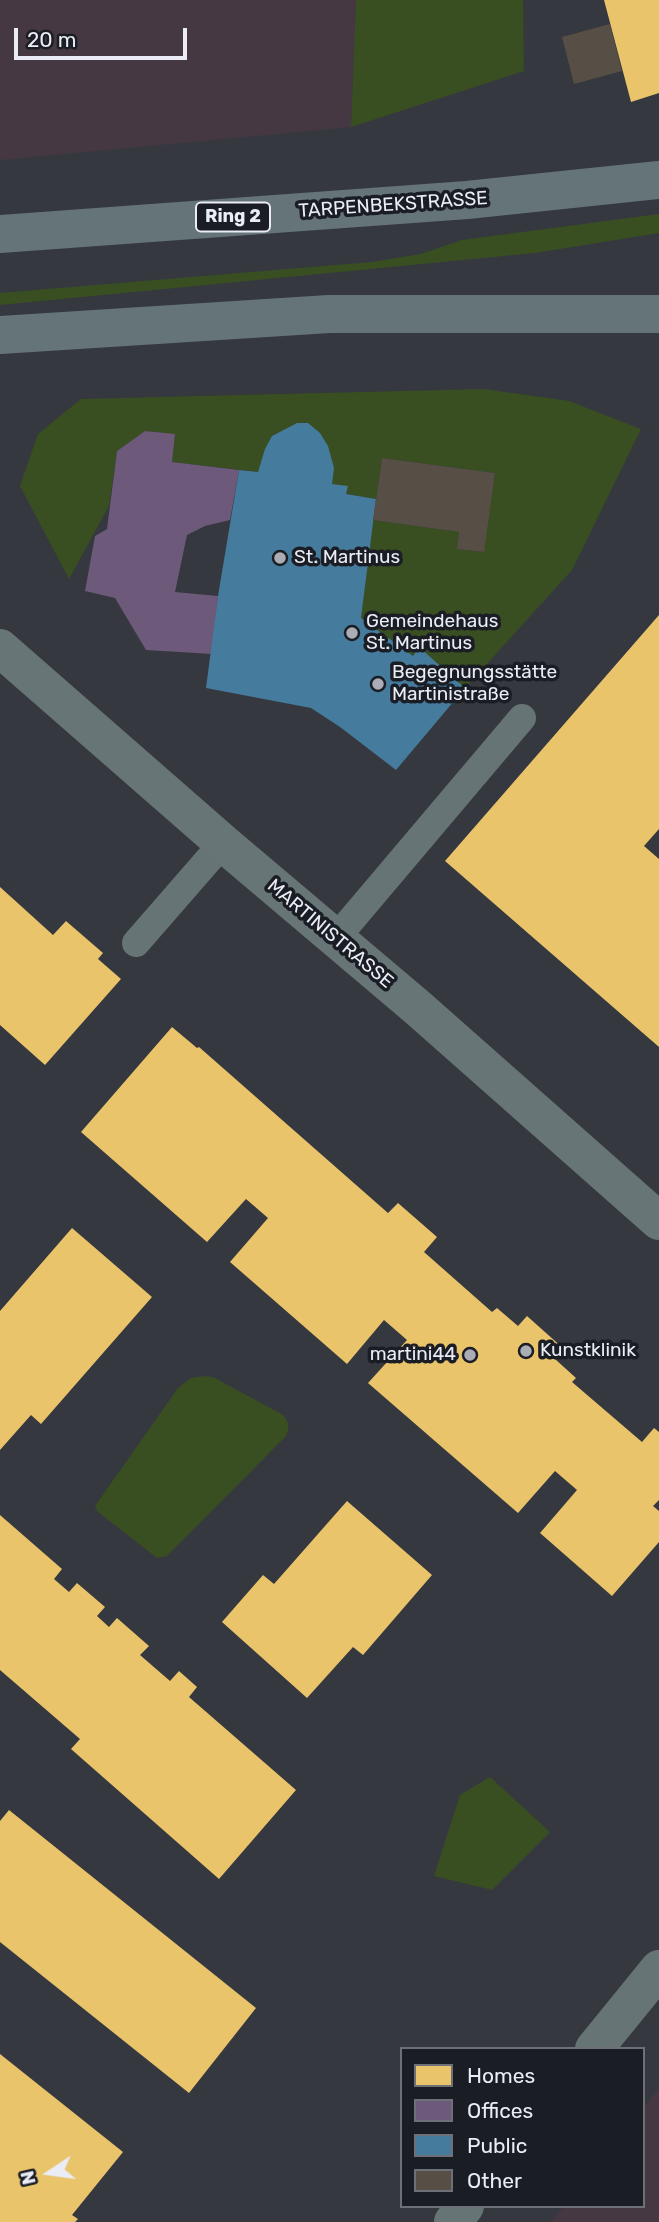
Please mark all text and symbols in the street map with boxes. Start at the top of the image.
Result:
scale bar [18,14,191,58]
text: 20 m [27,27,76,52]
street label: TARPENBEKSTRASSE [298,187,488,223]
road number: Ring 2 [196,202,270,232]
place label: St. Martinus [294,547,400,569]
marker: St. Martinus [272,550,288,566]
place label: Gemeindehaus St. Martinus [366,611,498,655]
marker: Gemeindehaus St. Martinus [344,625,360,641]
place label: Begegnungsstätte Martinistraße [392,662,557,706]
marker: Begegnungsstätte Martinistraße [370,676,386,692]
street label: MARTINISTRASSE [262,875,398,993]
place label: Kunstklinik [540,1340,636,1362]
marker: Kunstklinik [518,1343,534,1359]
place label: martini44 [370,1344,456,1366]
marker: martini44 [462,1347,478,1363]
legend [400,2047,645,2208]
text: Homes [467,2063,535,2088]
text: Offices [467,2098,533,2123]
text: Public [467,2133,527,2158]
north arrow [14,2138,84,2208]
text: Other [467,2168,522,2193]
text: N [15,2169,41,2187]

